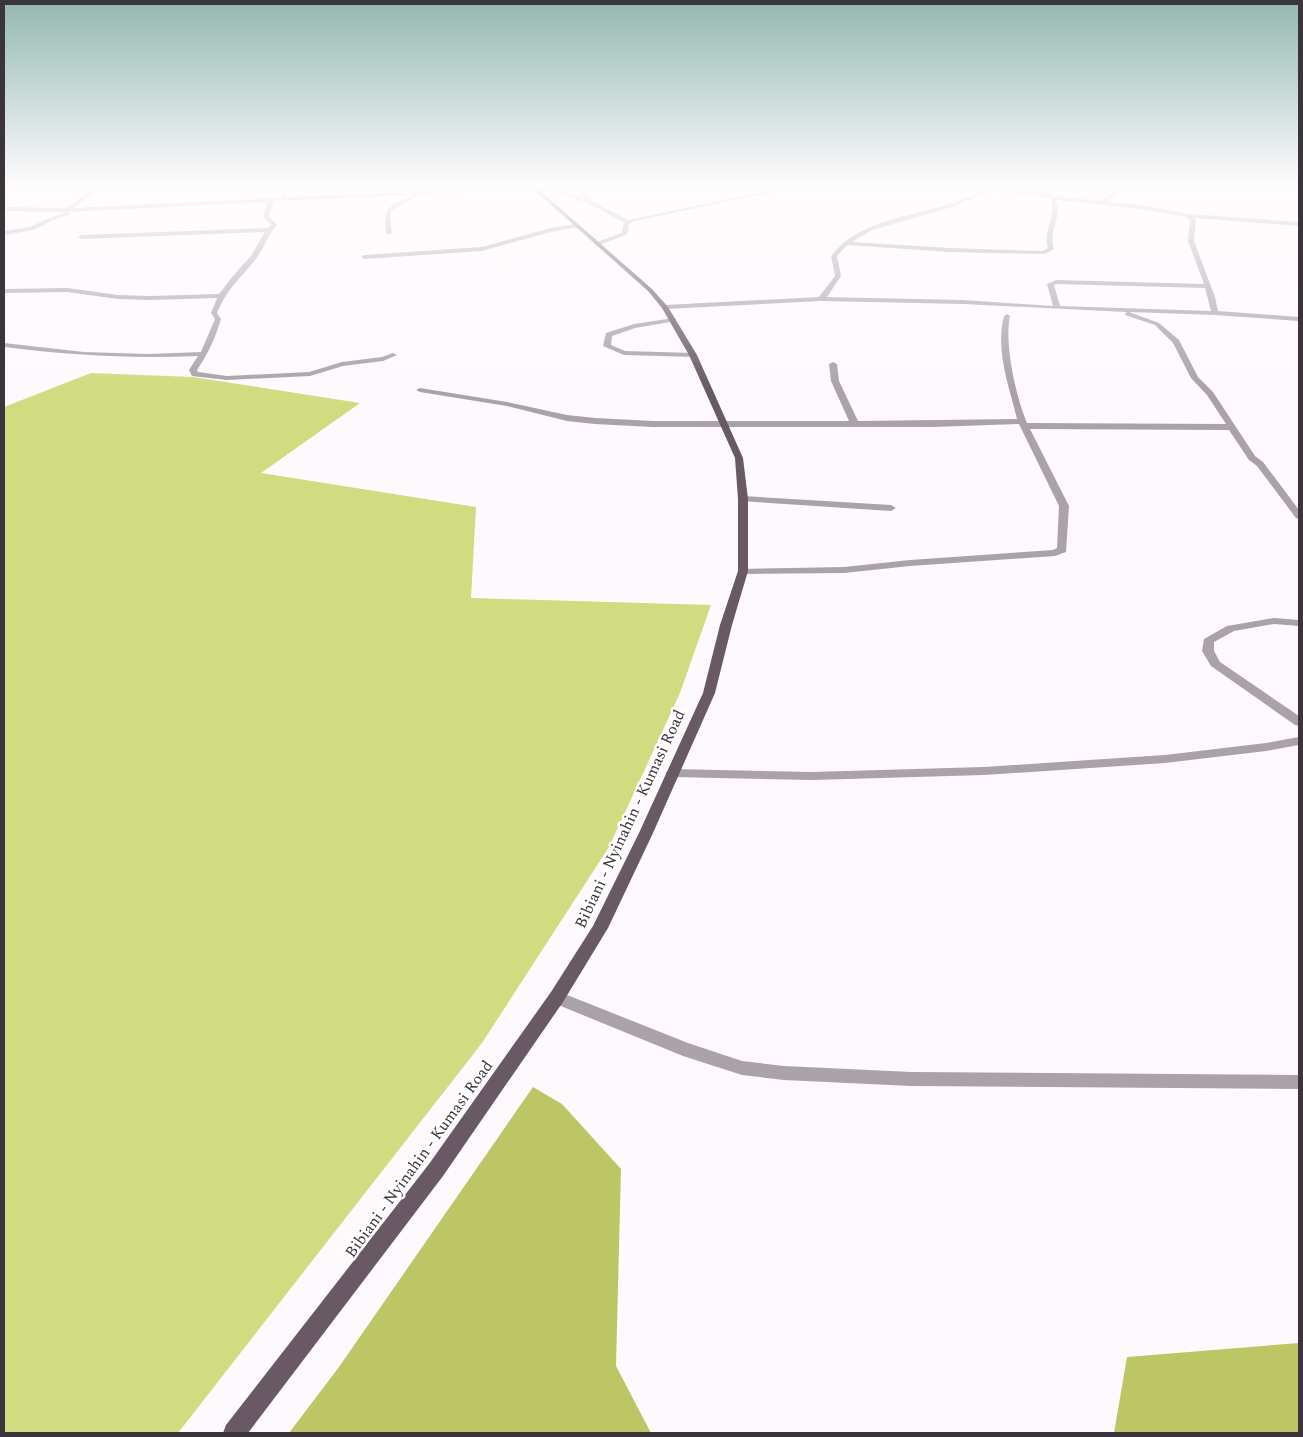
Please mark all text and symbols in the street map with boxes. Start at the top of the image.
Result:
street label: Bibiani - Nyinahin - Kumasi Road [569,706,691,932]
street label: Bibiani - Nyinahin - Kumasi Road [339,1055,499,1263]

